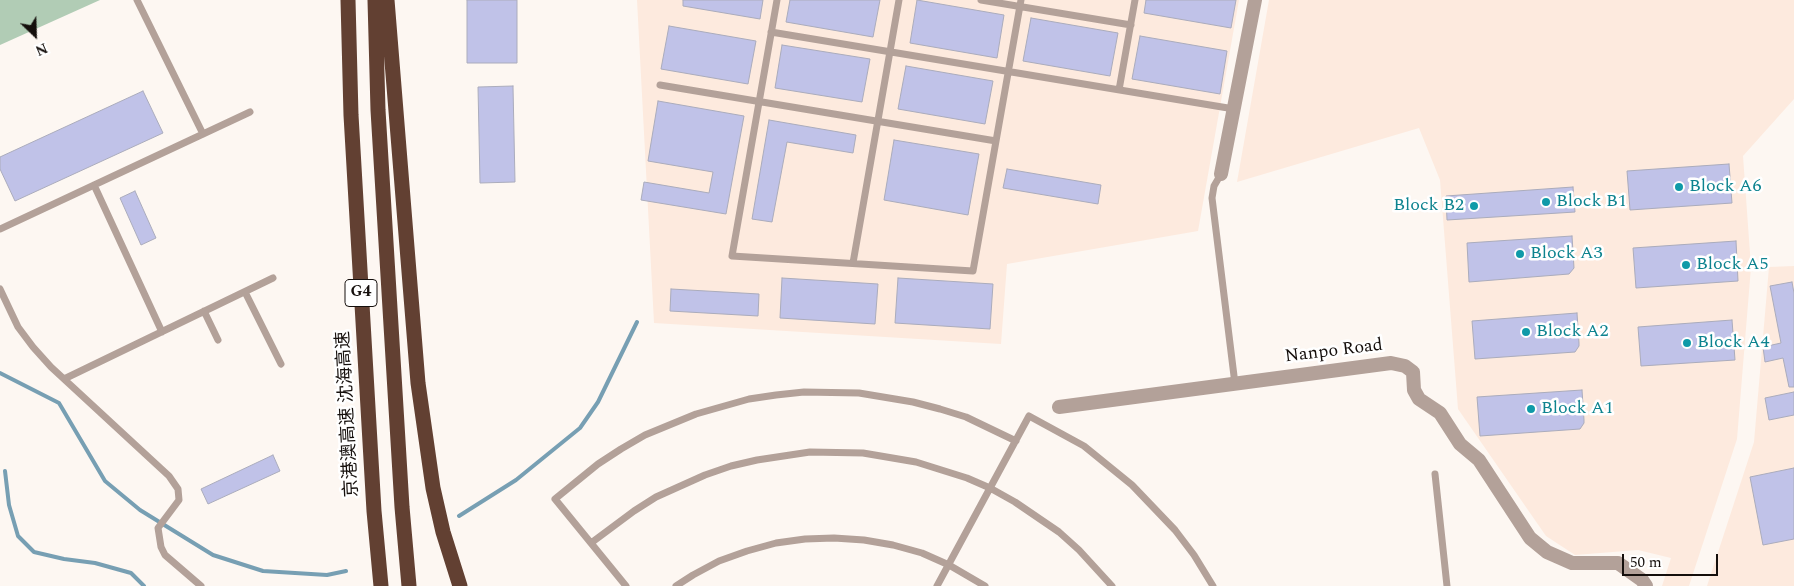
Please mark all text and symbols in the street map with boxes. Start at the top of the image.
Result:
north arrow [10,10,60,60]
text: N [32,37,51,61]
place label: Block A6 [1689,176,1761,198]
marker: Block A6 [1673,181,1685,193]
place label: Block B1 [1556,191,1627,213]
place label: Block B2 [1393,195,1464,217]
marker: Block B1 [1540,196,1552,208]
marker: Block B2 [1468,200,1480,212]
place label: Block A3 [1530,243,1602,265]
marker: Block A3 [1514,248,1526,260]
place label: Block A5 [1696,254,1768,276]
marker: Block A5 [1680,259,1692,271]
road number: G4 [345,280,377,306]
place label: Block A2 [1536,321,1608,343]
marker: Block A2 [1520,326,1532,338]
street label: 京港澳高速 沈海高速 [334,330,364,498]
place label: Block A4 [1697,332,1769,354]
street label: Nanpo Road [1284,335,1384,369]
marker: Block A4 [1681,337,1693,349]
place label: Block A1 [1541,398,1613,420]
marker: Block A1 [1525,403,1537,415]
scale bar [1624,544,1720,576]
text: 50 m [1630,551,1662,574]

